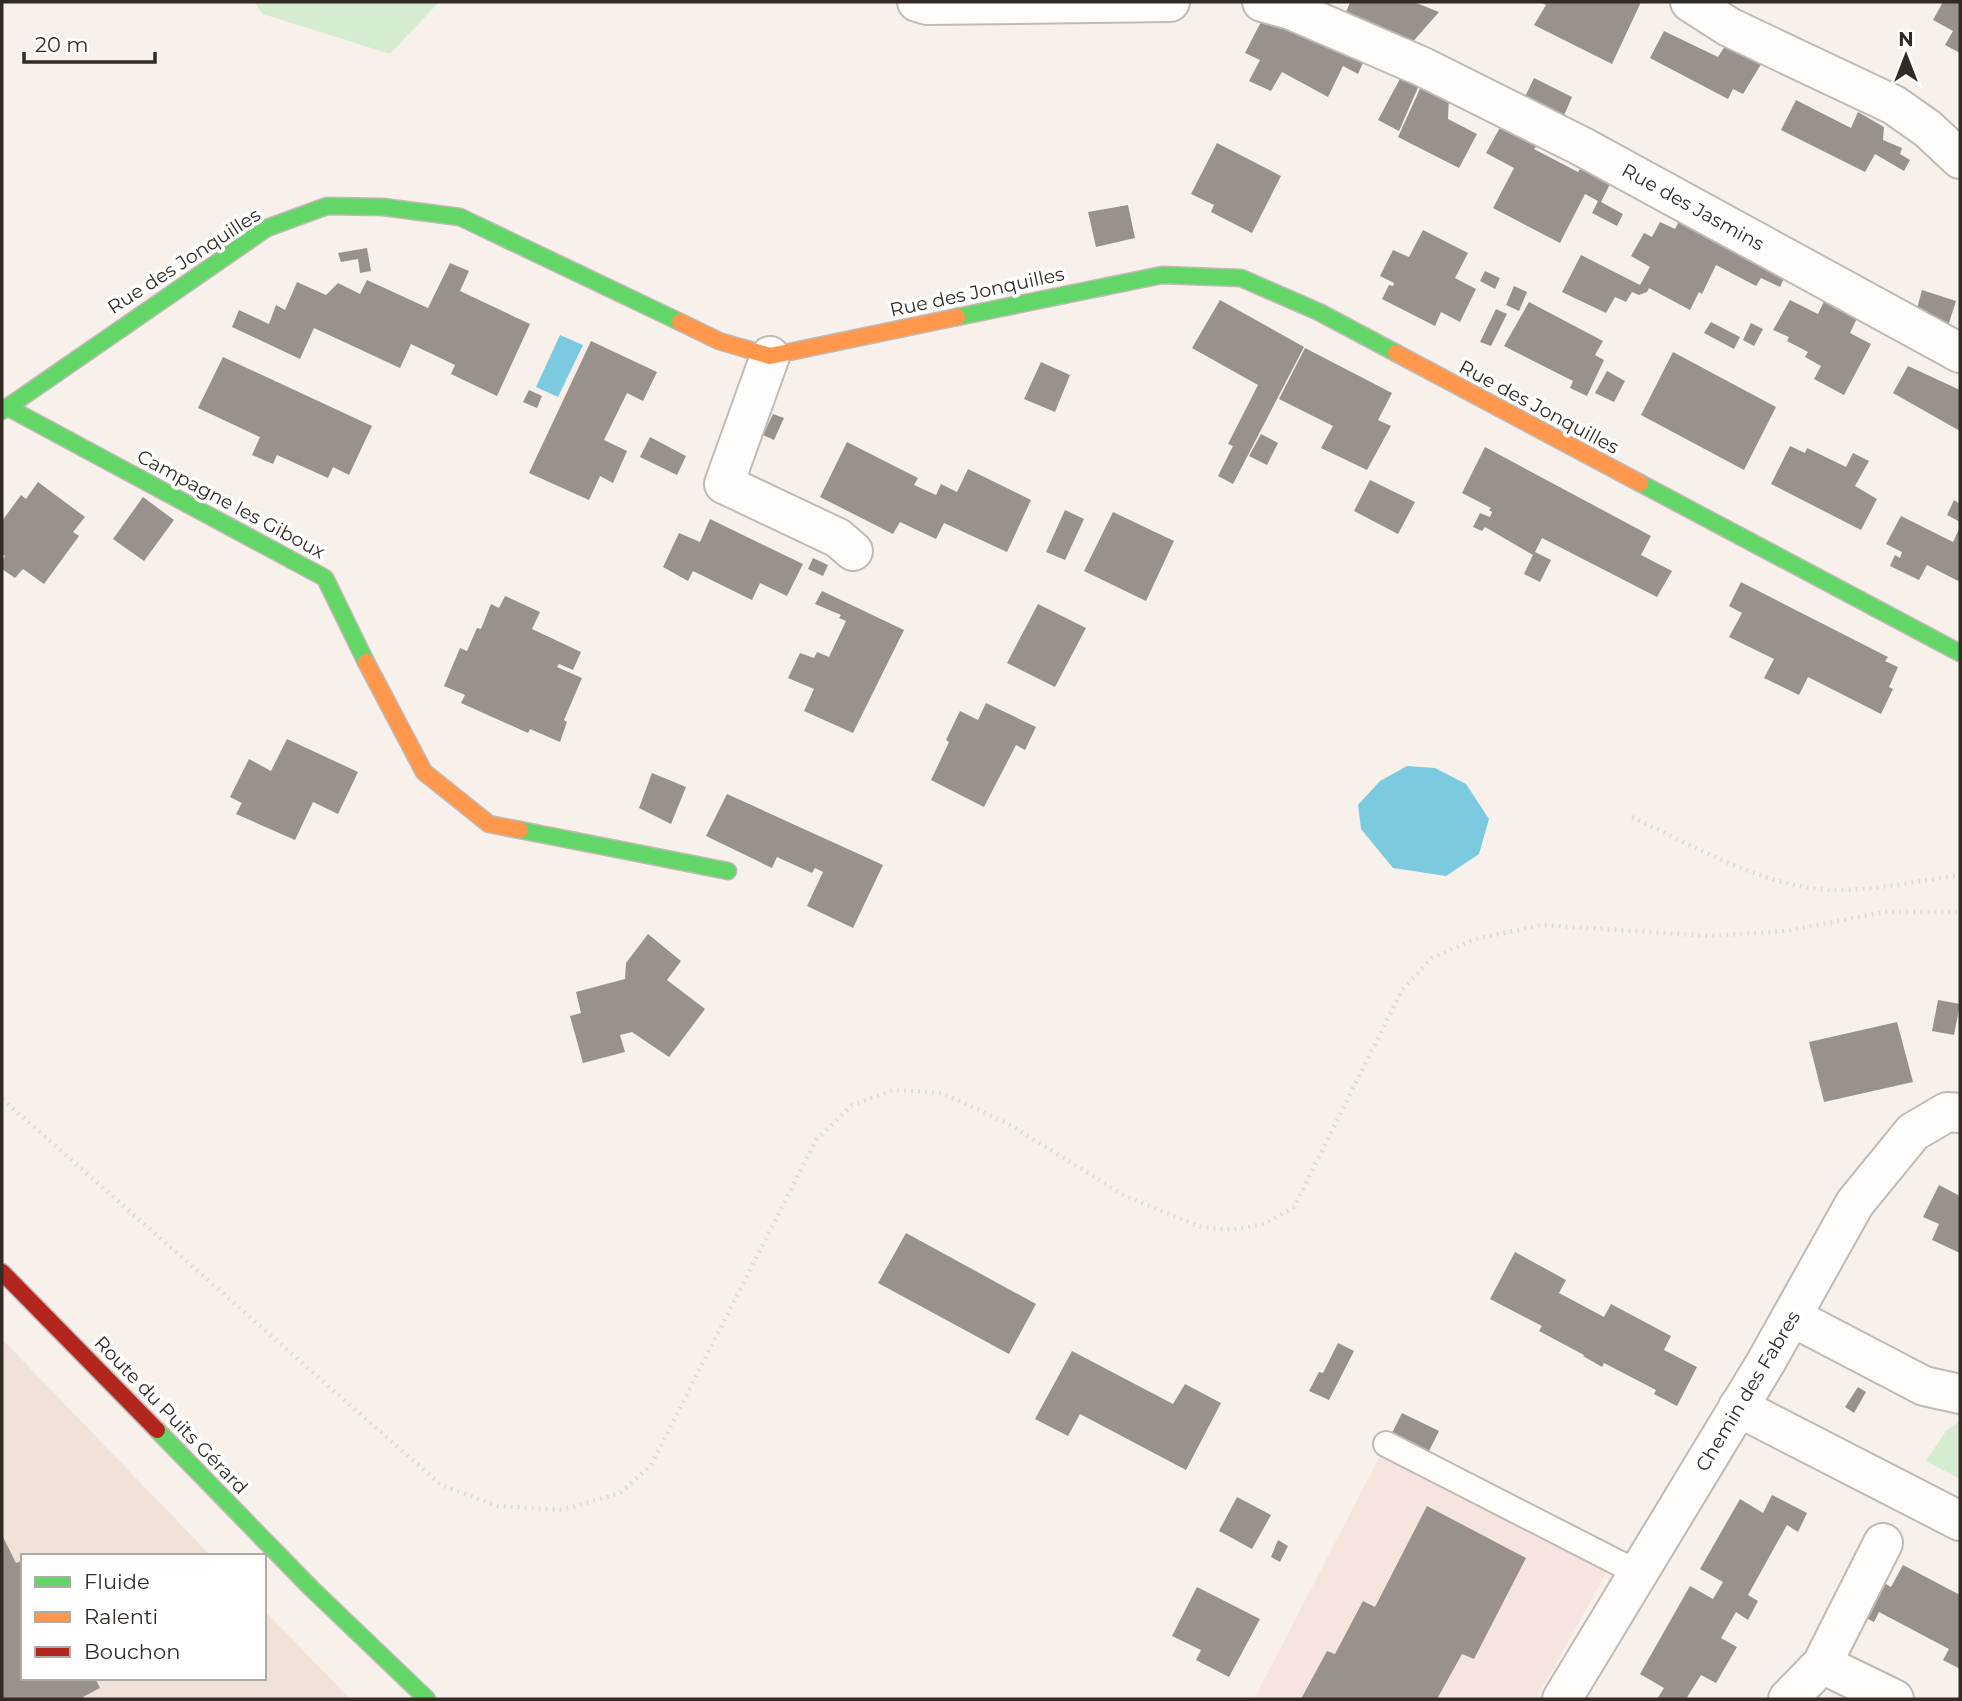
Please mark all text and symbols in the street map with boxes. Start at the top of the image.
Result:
scale bar [24,21,156,65]
north arrow [1871,21,1941,91]
text: N [1898,28,1914,51]
text: 20 m [35,32,89,57]
street label: Rue des Jasmins [1618,158,1768,256]
street label: Rue des Jonquilles [103,203,265,319]
street label: Rue des Jonquilles [888,262,1066,322]
street label: Rue des Jonquilles [1455,355,1623,459]
street label: Campagne les Giboux [133,445,329,563]
street label: Chemin des Fabres [1691,1306,1805,1476]
street label: Route du Puits Gérard [90,1331,252,1499]
legend [21,1554,266,1680]
text: Fluide [84,1569,150,1594]
text: Ralenti [84,1604,158,1629]
text: Bouchon [84,1639,180,1664]

